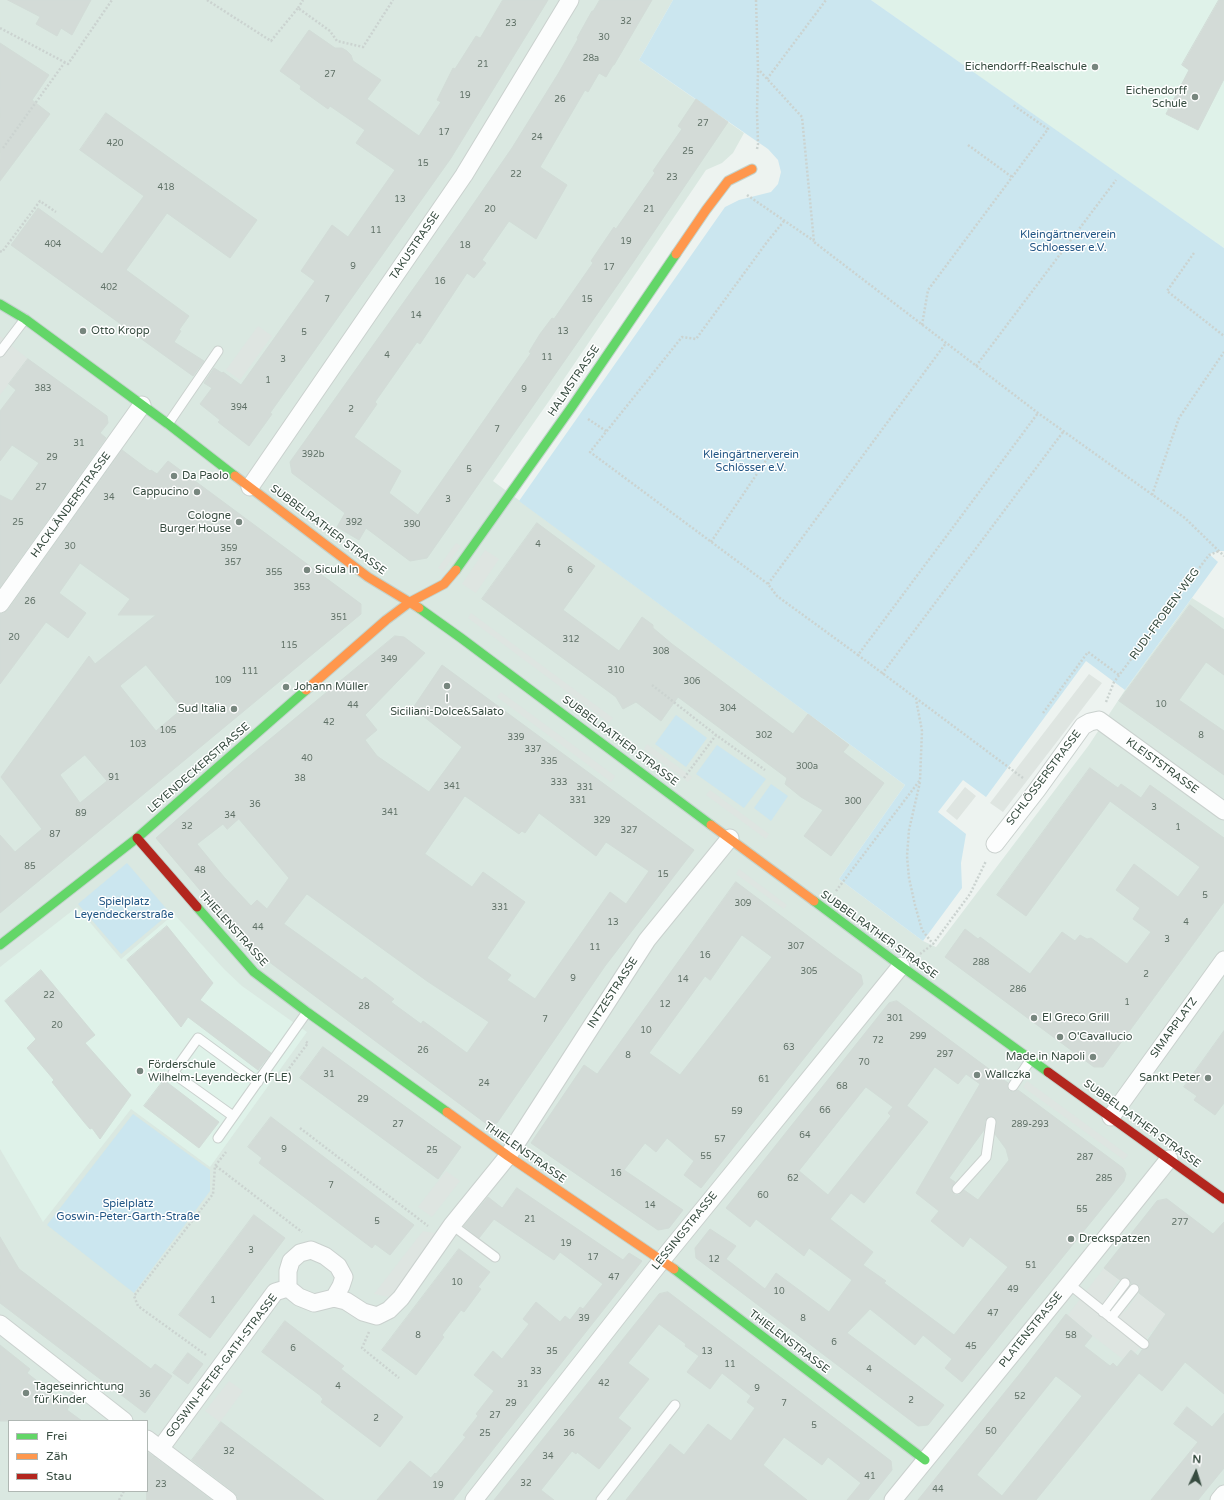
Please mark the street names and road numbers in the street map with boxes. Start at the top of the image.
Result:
street label: TAKUSTRASSE [387,209,443,283]
street label: HALMSTRASSE [545,343,603,419]
street label: HACKLÄNDERSTRASSE [28,450,114,560]
street label: SUBBELRATHER STRASSE [268,482,388,578]
street label: RUDI-FROBEN-WEG [1127,566,1203,662]
street label: SUBBELRATHER STRASSE [560,693,680,789]
street label: LEYENDECKERSTRASSE [145,720,253,816]
street label: SCHLÖSSERSTRASSE [1004,728,1084,828]
street label: KLEISTSTRASSE [1123,735,1201,797]
street label: SUBBELRATHER STRASSE [818,888,940,982]
street label: THIELENSTRASSE [196,889,270,969]
street label: INTZESTRASSE [585,955,641,1031]
street label: SIMARPLATZ [1148,995,1200,1061]
street label: SUBBELRATHER STRASSE [1081,1077,1203,1171]
street label: THIELENSTRASSE [481,1120,569,1186]
street label: LESSINGSTRASSE [649,1189,721,1273]
street label: PLATENSTRASSE [997,1290,1065,1370]
street label: GOSWIN-PETER-GATH-STRASSE [164,1291,280,1441]
street label: THIELENSTRASSE [746,1308,832,1376]

